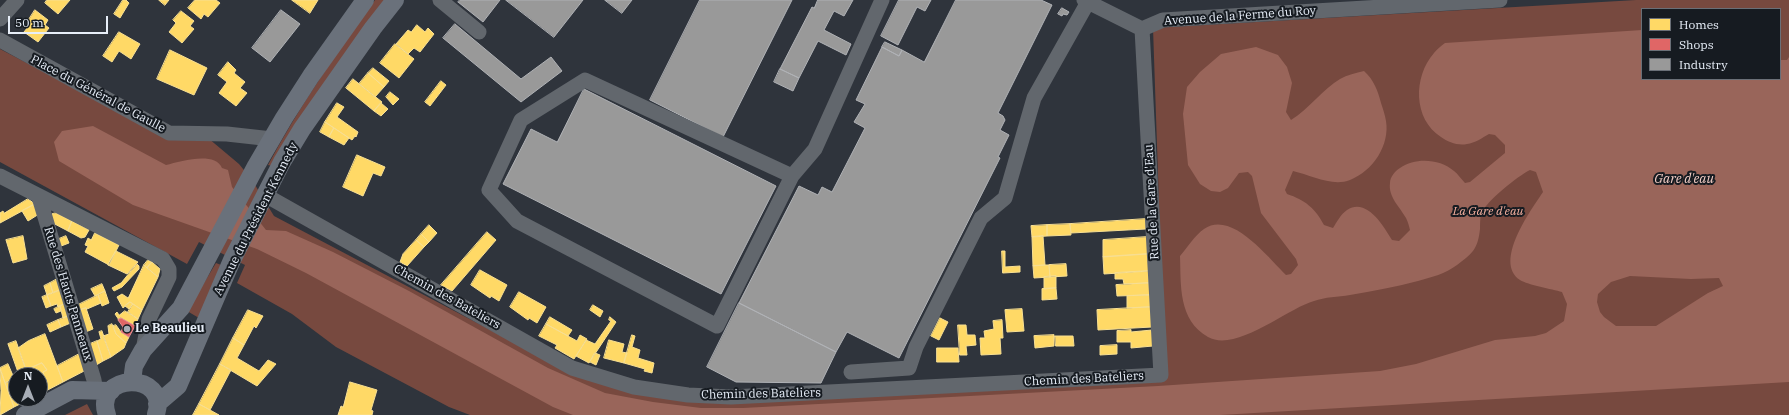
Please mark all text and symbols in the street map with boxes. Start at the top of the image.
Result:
street label: Avenue de la Ferme du Roy [1164,4,1316,28]
scale bar [10,8,110,34]
legend [1641,8,1781,80]
text: 50 m [15,15,44,30]
text: Homes [1679,17,1719,32]
text: Shops [1679,37,1714,52]
street label: Place du Général de Gaulle [28,52,168,136]
text: Industry [1679,57,1728,72]
street label: Avenue du Président Kennedy [211,140,301,298]
street label: Rue de la Gare d'Eau [1142,144,1162,260]
water label: Gare d'eau [1654,171,1714,187]
park label: La Gare d'eau [1453,205,1523,219]
street label: Rue des Hauts Panneaux [41,225,95,363]
street label: Chemin des Bateliers [391,262,503,332]
place label: Le Beaulieu [135,322,204,336]
marker: Le Beaulieu [122,324,132,334]
north arrow [8,367,48,407]
text: N [24,369,32,383]
street label: Chemin des Bateliers [1024,369,1144,389]
street label: Chemin des Bateliers [701,386,821,402]

